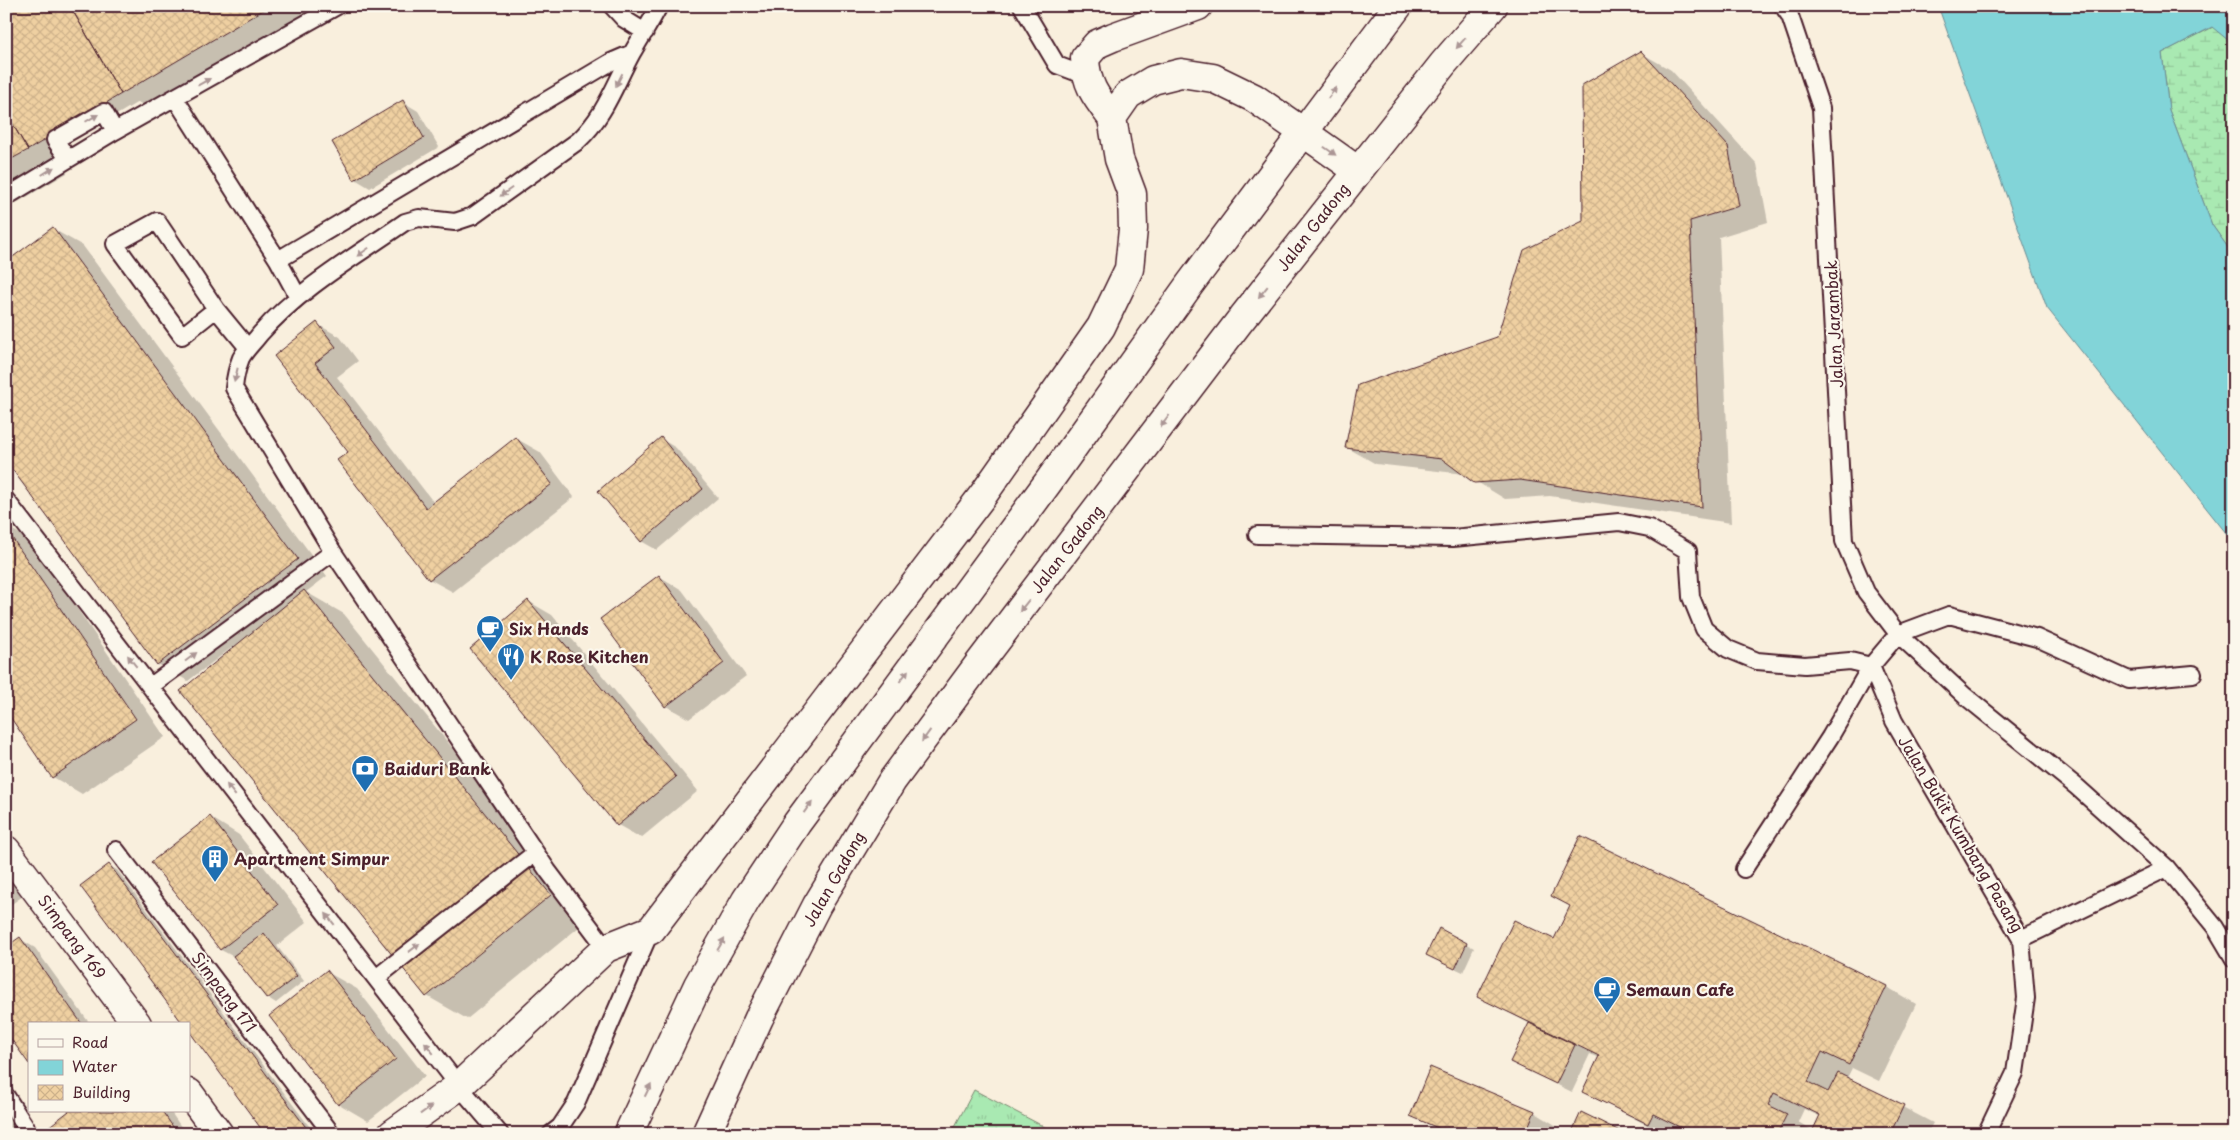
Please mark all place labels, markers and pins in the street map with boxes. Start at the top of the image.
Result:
cafe icon: Six Hands [475,614,505,653]
place label: Six Hands [509,616,589,640]
restaurant icon: K Rose Kitchen [496,642,526,681]
place label: K Rose Kitchen [530,644,649,668]
bank icon: Baiduri Bank [350,754,380,793]
place label: Baiduri Bank [384,756,491,780]
building icon: Apartment Simpur [200,844,230,883]
place label: Apartment Simpur [234,846,390,870]
cafe icon: Semaun Cafe [1592,975,1622,1014]
place label: Semaun Cafe [1626,977,1734,1001]

